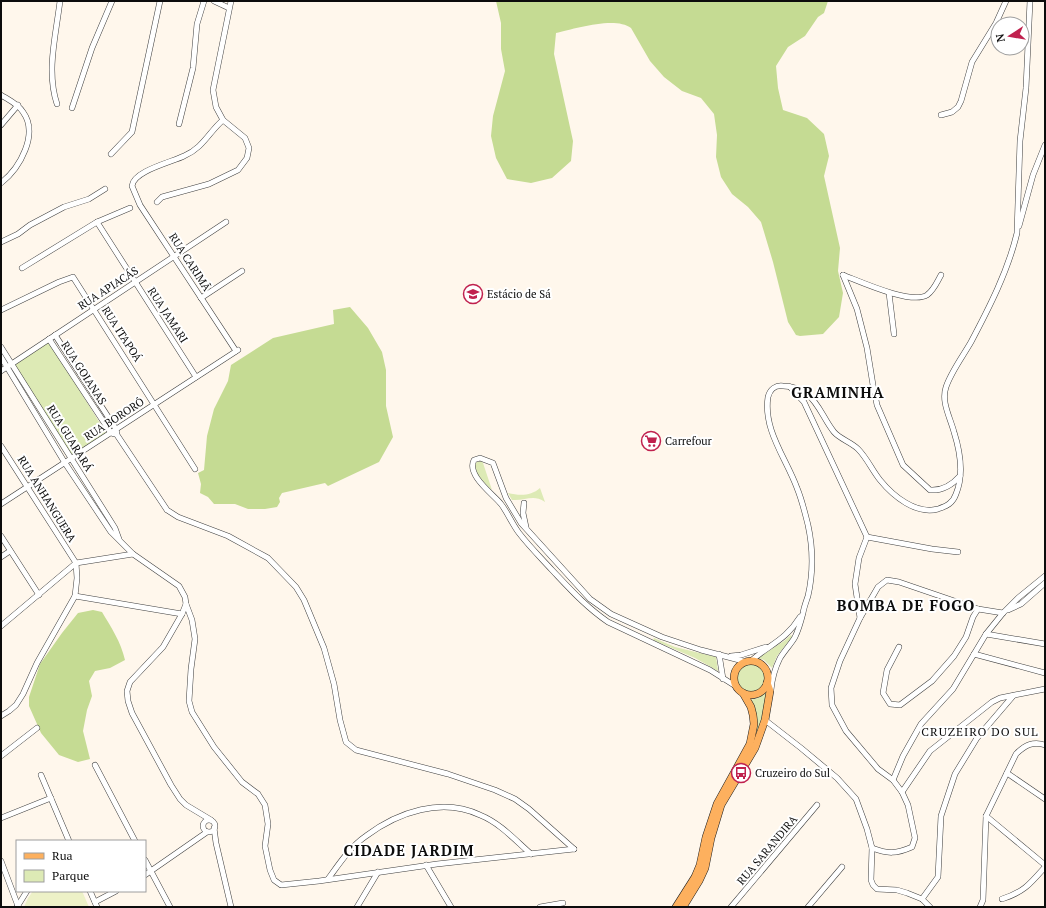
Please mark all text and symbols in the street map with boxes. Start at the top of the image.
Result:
north arrow [990,16,1030,56]
text: N [992,32,1008,44]
street label: RUA CARIMÃ [166,230,214,294]
street label: RUA APIACÁS [75,263,141,313]
school or university icon: Estácio de Sá [462,283,484,305]
street label: RUA JAMARI [145,285,191,346]
place label: Estácio de Sá [487,287,551,301]
street label: RUA ITAPOÁ [99,304,145,365]
street label: RUA GOIANAS [58,339,110,407]
district label: GRAMINHA [791,382,885,402]
street label: RUA BORORÓ [81,394,147,444]
street label: RUA GUARARÁ [44,402,96,474]
supermarket icon: Carrefour [640,430,662,452]
place label: Carrefour [665,434,713,448]
street label: RUA ANHANGUERA [15,453,79,545]
district label: BOMBA DE FOGO [837,595,975,615]
district label: CRUZEIRO DO SUL [921,724,1039,739]
bus stop icon: Cruzeiro do Sul [730,762,752,784]
place label: Cruzeiro do Sul [755,766,830,780]
street label: RUA SARANDIRA [734,812,800,888]
legend [16,840,146,892]
district label: CIDADE JARDIM [343,840,475,860]
text: Rua [52,848,73,863]
text: Parque [52,868,89,883]

